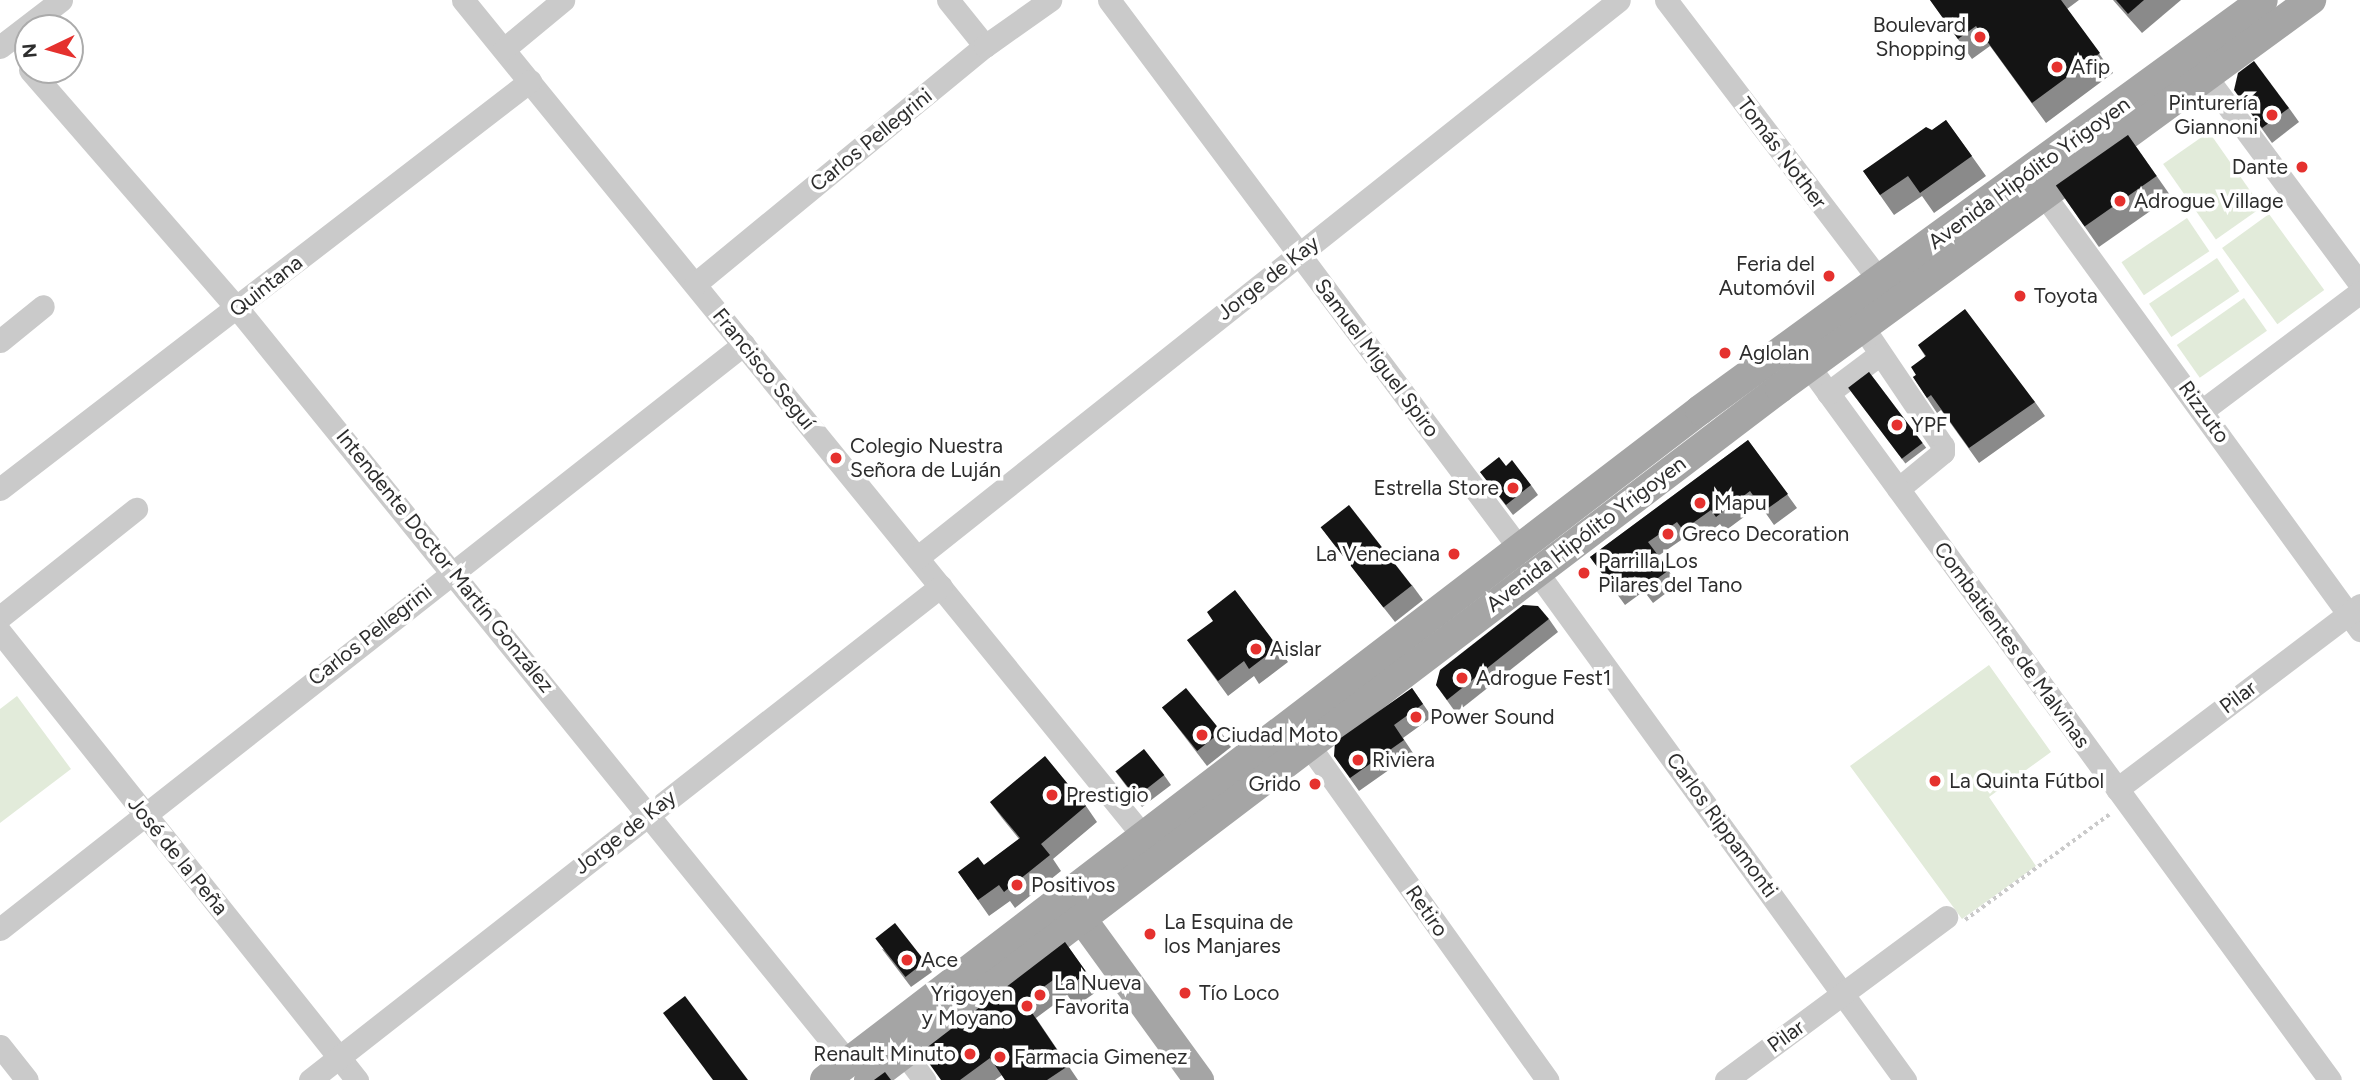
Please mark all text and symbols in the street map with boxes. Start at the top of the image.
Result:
place label: Boulevard Shopping [1873,12,1966,62]
north arrow [14,14,84,84]
marker: Boulevard Shopping [1972,29,1988,45]
text: N [17,42,42,59]
place label: Afip [2071,54,2110,80]
marker: Afip [2049,59,2065,75]
street label: Carlos Pellegrini [805,83,937,197]
place label: Pinturería Giannoni [2168,90,2258,140]
street label: Avenida Hipólito Yrigoyen [1923,91,2135,255]
street label: Tomás Nother [1732,92,1832,214]
marker: Pinturería Giannoni [2264,107,2280,123]
place label: Dante [2232,154,2288,180]
marker: Dante [2294,159,2310,175]
place label: Adrogue Village [2134,188,2284,214]
marker: Adrogue Village [2112,193,2128,209]
street label: Jorge de Kay [1212,230,1324,326]
street label: Quintana [224,250,308,322]
place label: Feria del Automóvil [1719,251,1815,301]
marker: Feria del Automóvil [1821,268,1837,284]
street label: Samuel Miguel Spiro [1309,274,1445,442]
place label: Toyota [2034,283,2098,309]
marker: Toyota [2012,288,2028,304]
street label: Francisco Seguí [707,303,821,435]
place label: Aglolan [1739,340,1809,366]
marker: Aglolan [1717,345,1733,361]
street label: Rizzuto [2173,376,2235,448]
place label: YPF [1911,412,1947,438]
marker: YPF [1889,417,1905,433]
street label: Intendente Doctor Martín González [331,424,559,698]
place label: Colegio Nuestra Señora de Luján [850,433,1003,483]
marker: Colegio Nuestra Señora de Luján [828,450,844,466]
street label: Avenida Hipólito Yrigoyen [1481,451,1691,617]
place label: Estrella Store [1374,475,1499,501]
marker: Estrella Store [1505,480,1521,496]
place label: Mapu [1714,490,1767,516]
marker: Mapu [1692,495,1708,511]
place label: Greco Decoration [1682,521,1849,547]
marker: Greco Decoration [1660,526,1676,542]
street label: Combatientes de Malvinas [1929,537,2095,753]
place label: La Veneciana [1315,541,1440,567]
marker: La Veneciana [1446,546,1462,562]
place label: Parrilla Los Pilares del Tano [1598,548,1742,598]
marker: Parrilla Los Pilares del Tano [1576,565,1592,581]
street label: Carlos Pellegrini [303,579,437,691]
place label: Aislar [1270,636,1321,662]
marker: Aislar [1248,641,1264,657]
place label: Adrogue Fest1 [1476,665,1612,691]
marker: Adrogue Fest1 [1454,670,1470,686]
street label: Pilar [2215,675,2261,719]
place label: Power Sound [1430,704,1555,730]
marker: Power Sound [1408,709,1424,725]
place label: Ciudad Moto [1216,722,1338,748]
marker: Ciudad Moto [1194,727,1210,743]
place label: Riviera [1372,747,1435,773]
street label: Carlos Rippamonti [1661,748,1783,902]
marker: Riviera [1350,752,1366,768]
place label: La Quinta Fútbol [1949,768,2104,794]
place label: Grido [1249,771,1301,797]
marker: La Quinta Fútbol [1927,773,1943,789]
marker: Grido [1307,776,1323,792]
place label: Prestigio [1066,782,1149,808]
street label: Jorge de Kay [569,784,681,880]
marker: Prestigio [1044,787,1060,803]
street label: José de la Peña [123,792,233,920]
place label: Positivos [1031,872,1115,898]
marker: Positivos [1009,877,1025,893]
street label: Retiro [1400,881,1454,941]
place label: La Esquina de los Manjares [1164,909,1293,959]
marker: La Esquina de los Manjares [1142,926,1158,942]
place label: Ace [921,947,958,973]
marker: Ace [899,952,915,968]
place label: La Nueva Favorita [1054,970,1141,1020]
place label: Tío Loco [1199,980,1279,1006]
place label: Yrigoyen y Moyano [922,981,1013,1031]
marker: Tío Loco [1177,985,1193,1001]
marker: La Nueva Favorita [1032,987,1048,1003]
marker: Yrigoyen y Moyano [1019,998,1035,1014]
street label: Pilar [1763,1014,1809,1058]
place label: Renault Minuto [813,1041,956,1067]
place label: Farmacia Gimenez [1014,1044,1187,1070]
marker: Renault Minuto [962,1046,978,1062]
marker: Farmacia Gimenez [992,1049,1008,1065]

